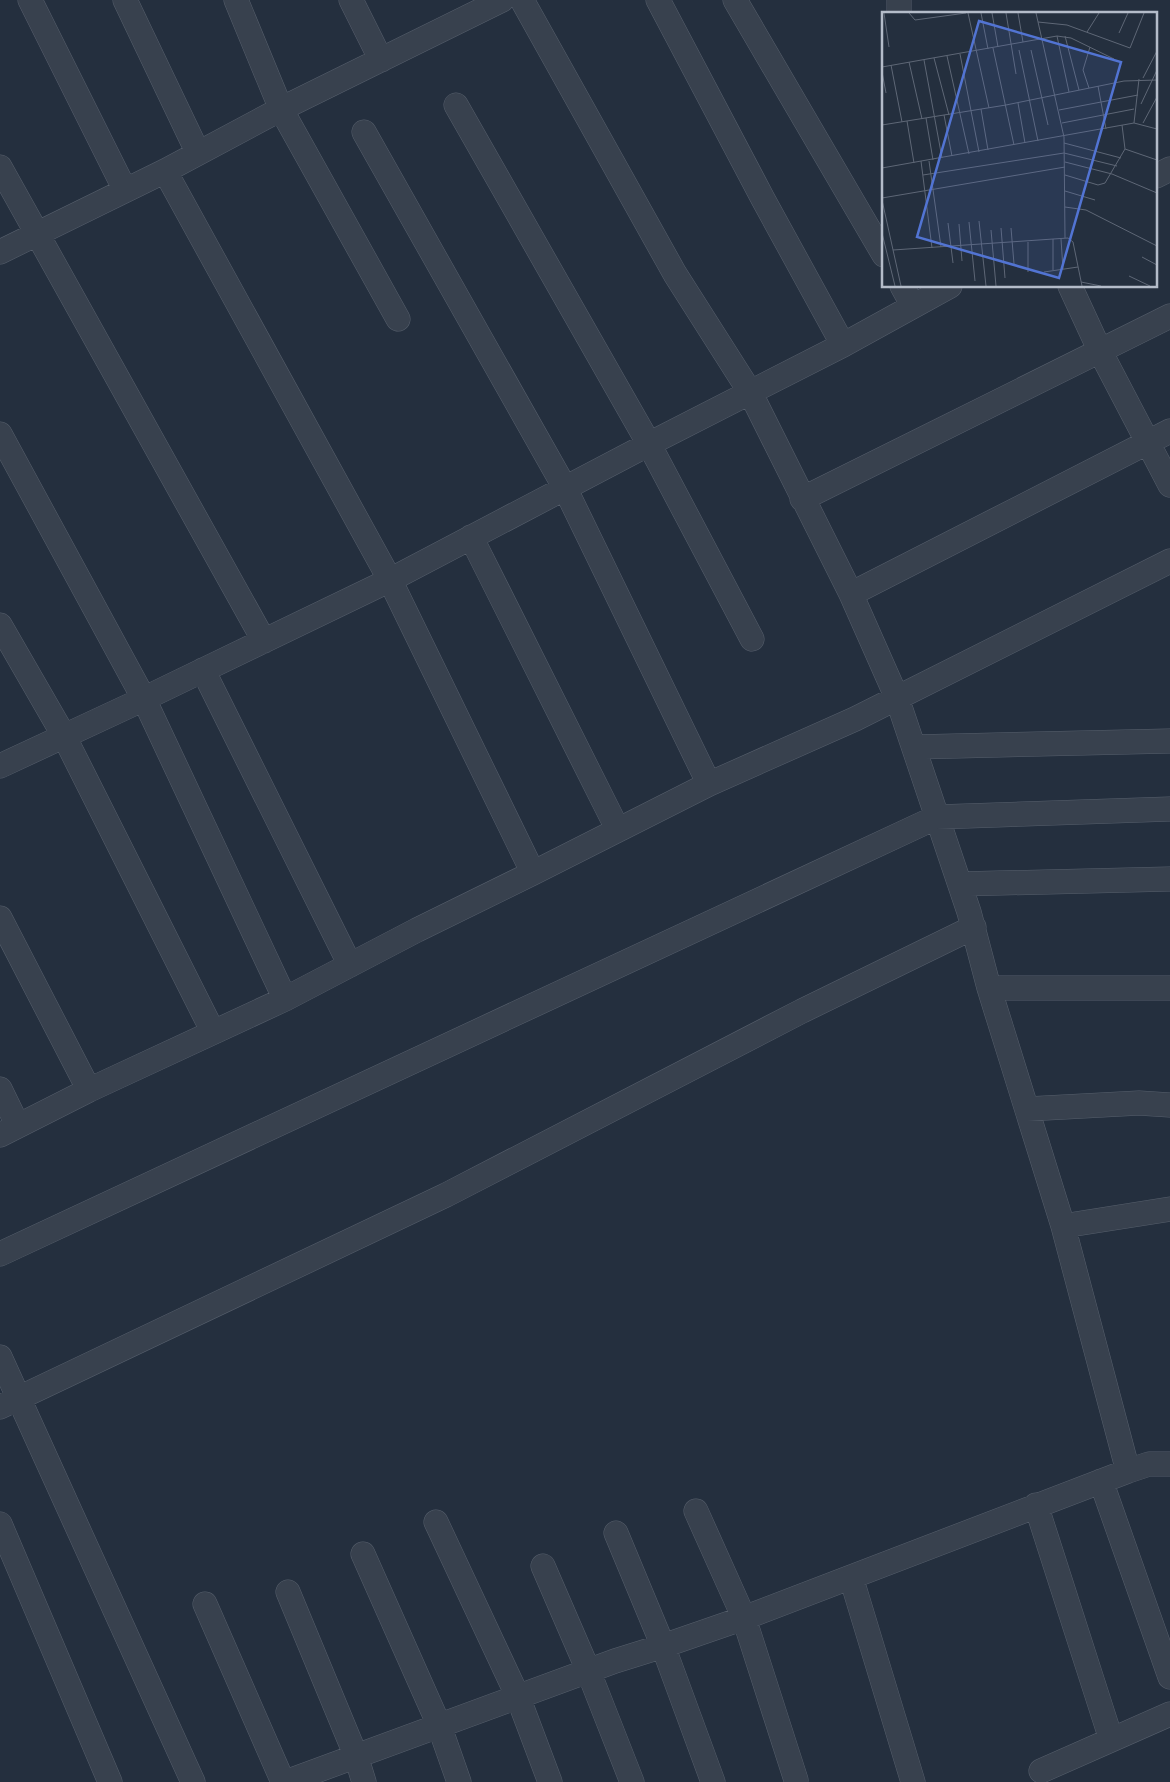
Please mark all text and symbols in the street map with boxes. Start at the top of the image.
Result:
inset map [882,12,1158,288]

